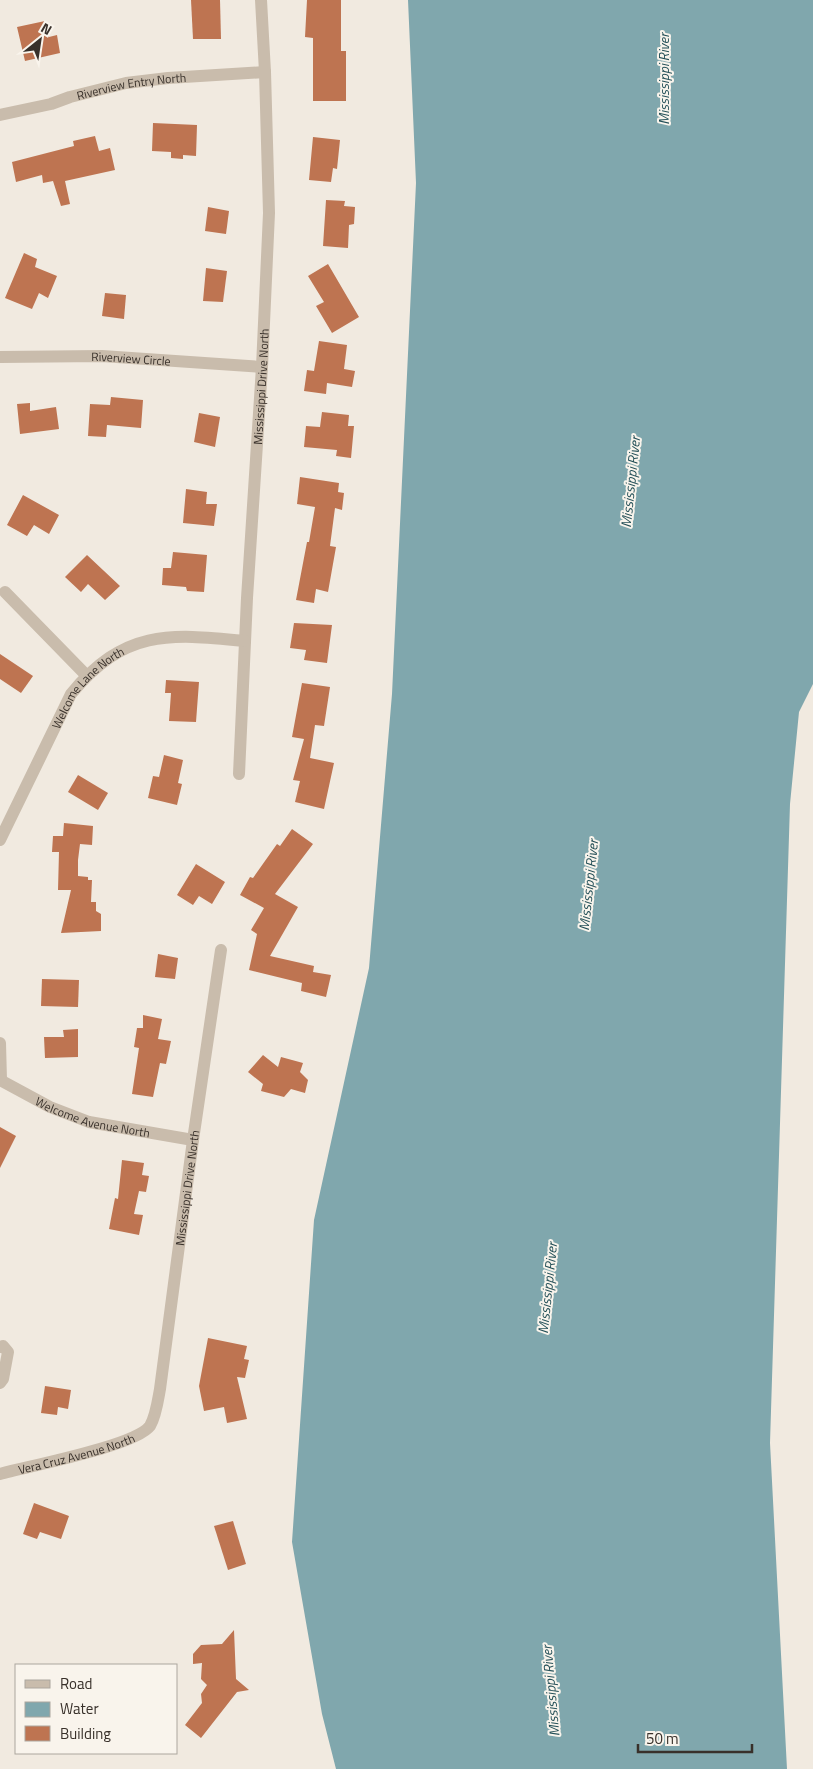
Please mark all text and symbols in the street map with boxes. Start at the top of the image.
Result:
north arrow [15,15,65,65]
text: N [37,17,56,40]
water label: Mississippi River [653,32,674,125]
street label: Riverview Entry North [74,67,187,105]
street label: Mississippi Drive North [247,328,273,445]
street label: Riverview Circle [91,346,171,370]
water label: Mississippi River [615,434,645,529]
street label: Welcome Lane North [46,641,127,732]
water label: Mississippi River [573,837,603,932]
street label: Welcome Avenue North [32,1091,152,1142]
street label: Mississippi Drive North [170,1129,204,1247]
water label: Mississippi River [532,1240,562,1335]
street label: Vera Cruz Avenue North [16,1428,138,1479]
water label: Mississippi River [535,1643,564,1737]
legend [15,1664,178,1754]
text: Road [60,1672,92,1695]
text: Water [60,1697,99,1720]
text: Building [60,1722,111,1745]
scale bar [638,1722,752,1754]
text: 50 m [646,1727,679,1750]

